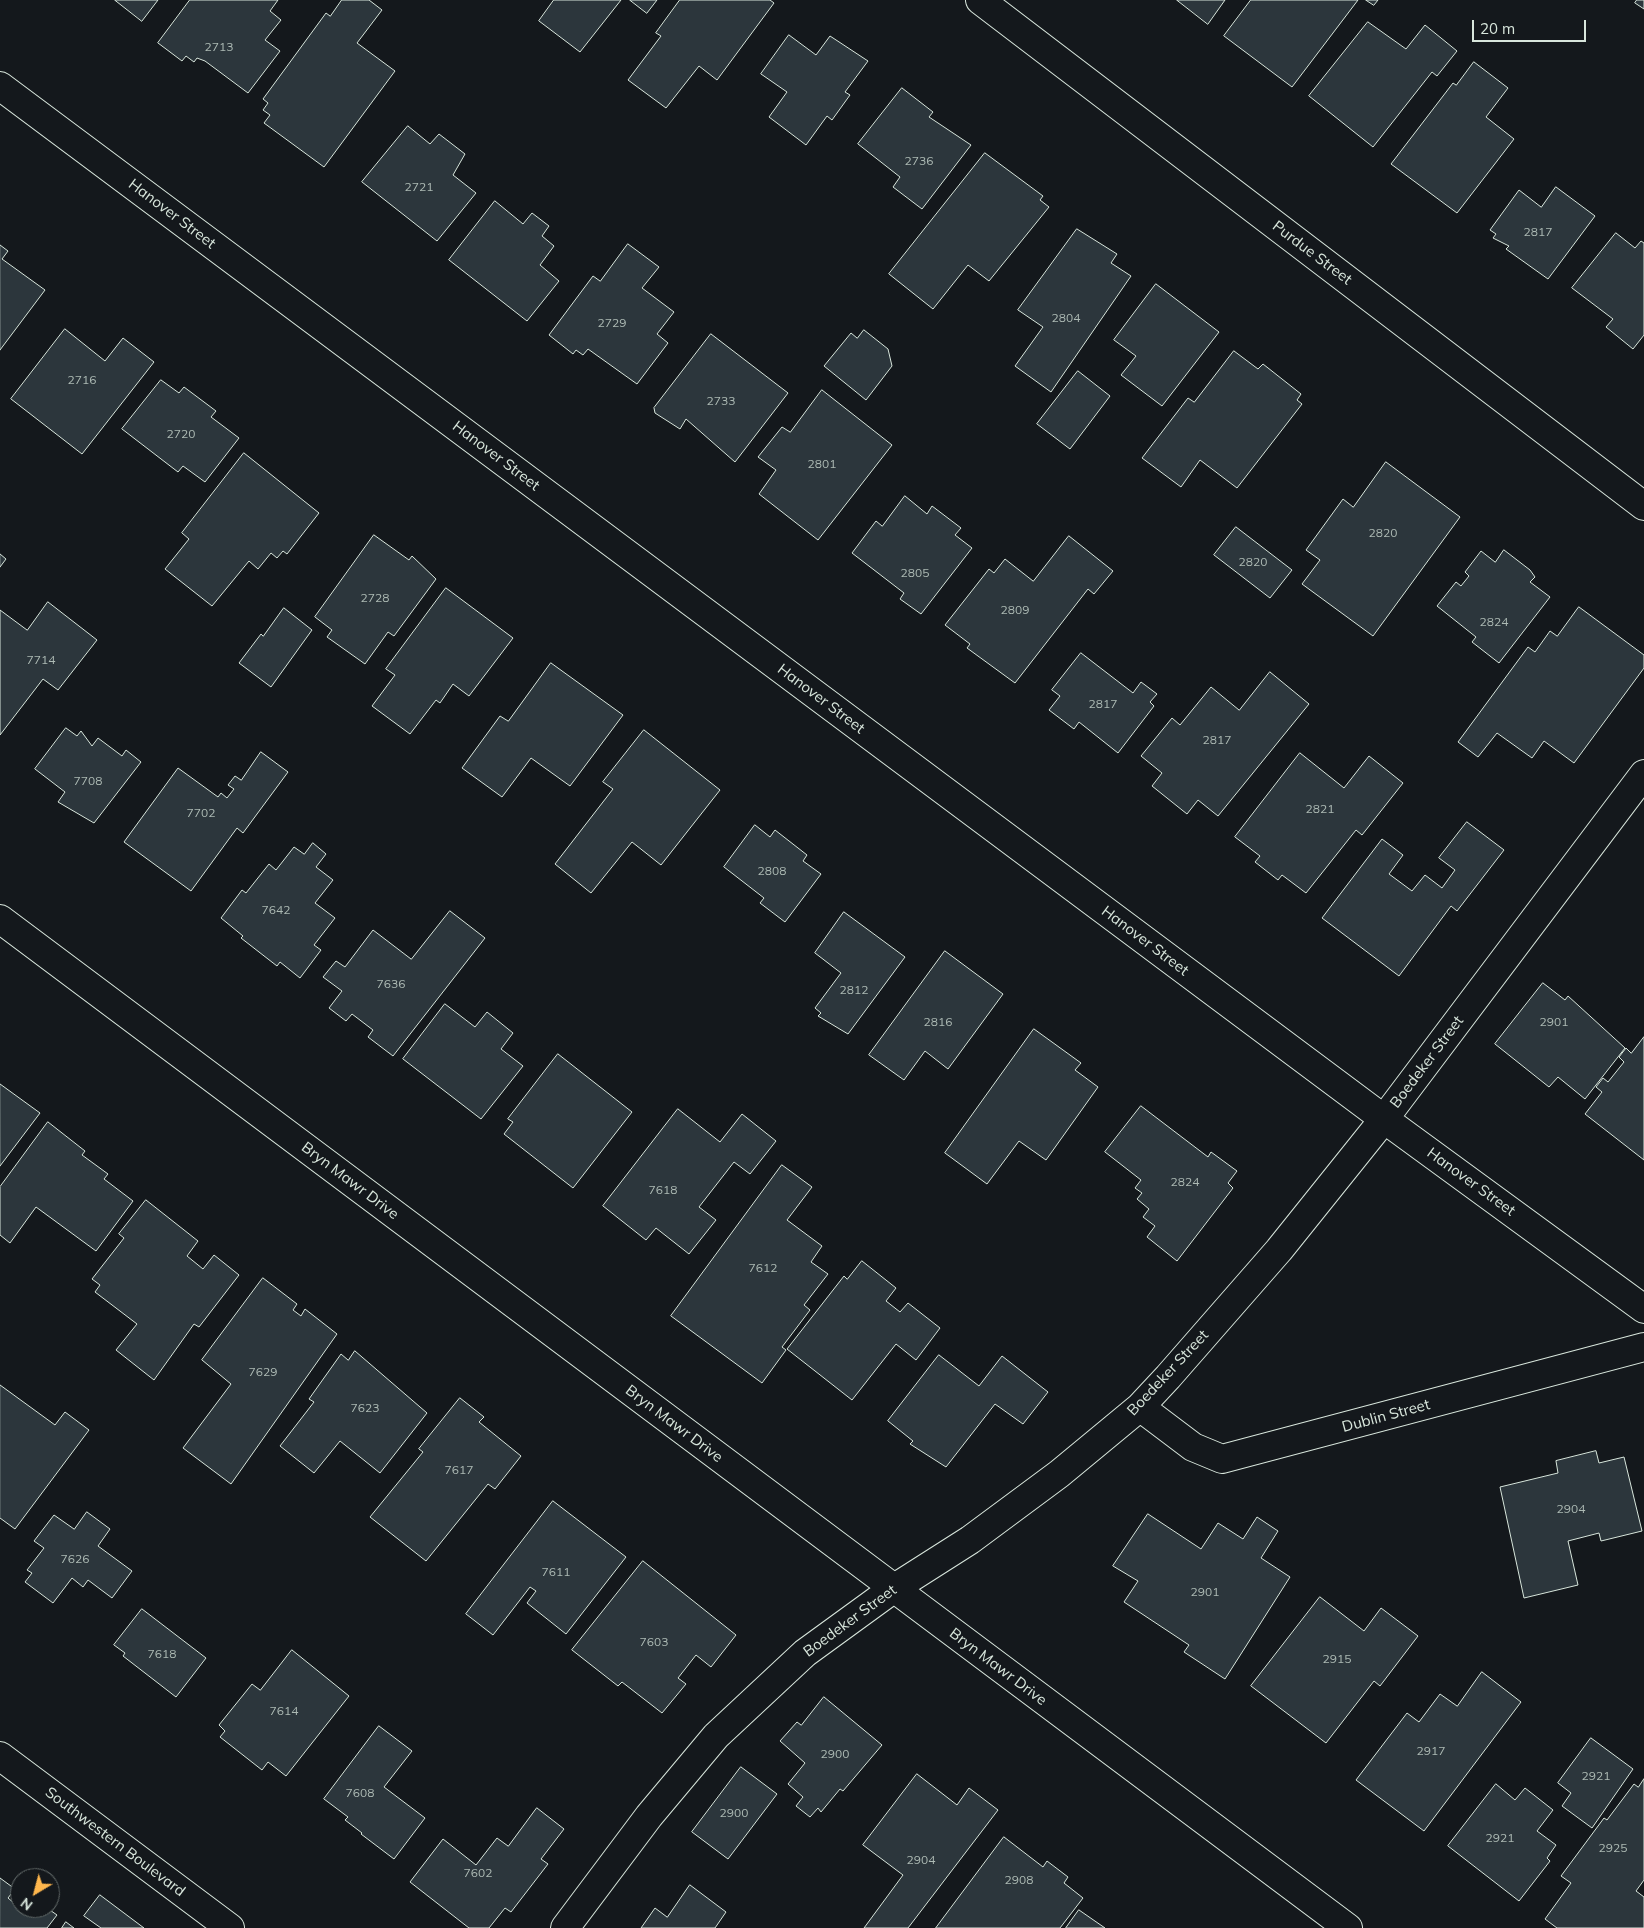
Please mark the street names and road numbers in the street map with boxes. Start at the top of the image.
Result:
street label: Hanover Street [125,175,219,253]
street label: Purdue Street [1269,217,1355,289]
street label: Hanover Street [449,417,543,495]
street label: Hanover Street [774,660,868,738]
street label: Hanover Street [1098,902,1192,980]
street label: Boedeker Street [1387,1012,1467,1112]
street label: Bryn Mawr Drive [298,1139,402,1223]
street label: Hanover Street [1423,1144,1519,1220]
street label: Boedeker Street [1124,1326,1212,1420]
street label: Bryn Mawr Drive [622,1382,726,1466]
street label: Dublin Street [1340,1396,1432,1436]
street label: Boedeker Street [800,1581,900,1661]
street label: Bryn Mawr Drive [946,1625,1050,1709]
street label: Southwestern Boulevard [41,1783,189,1901]

